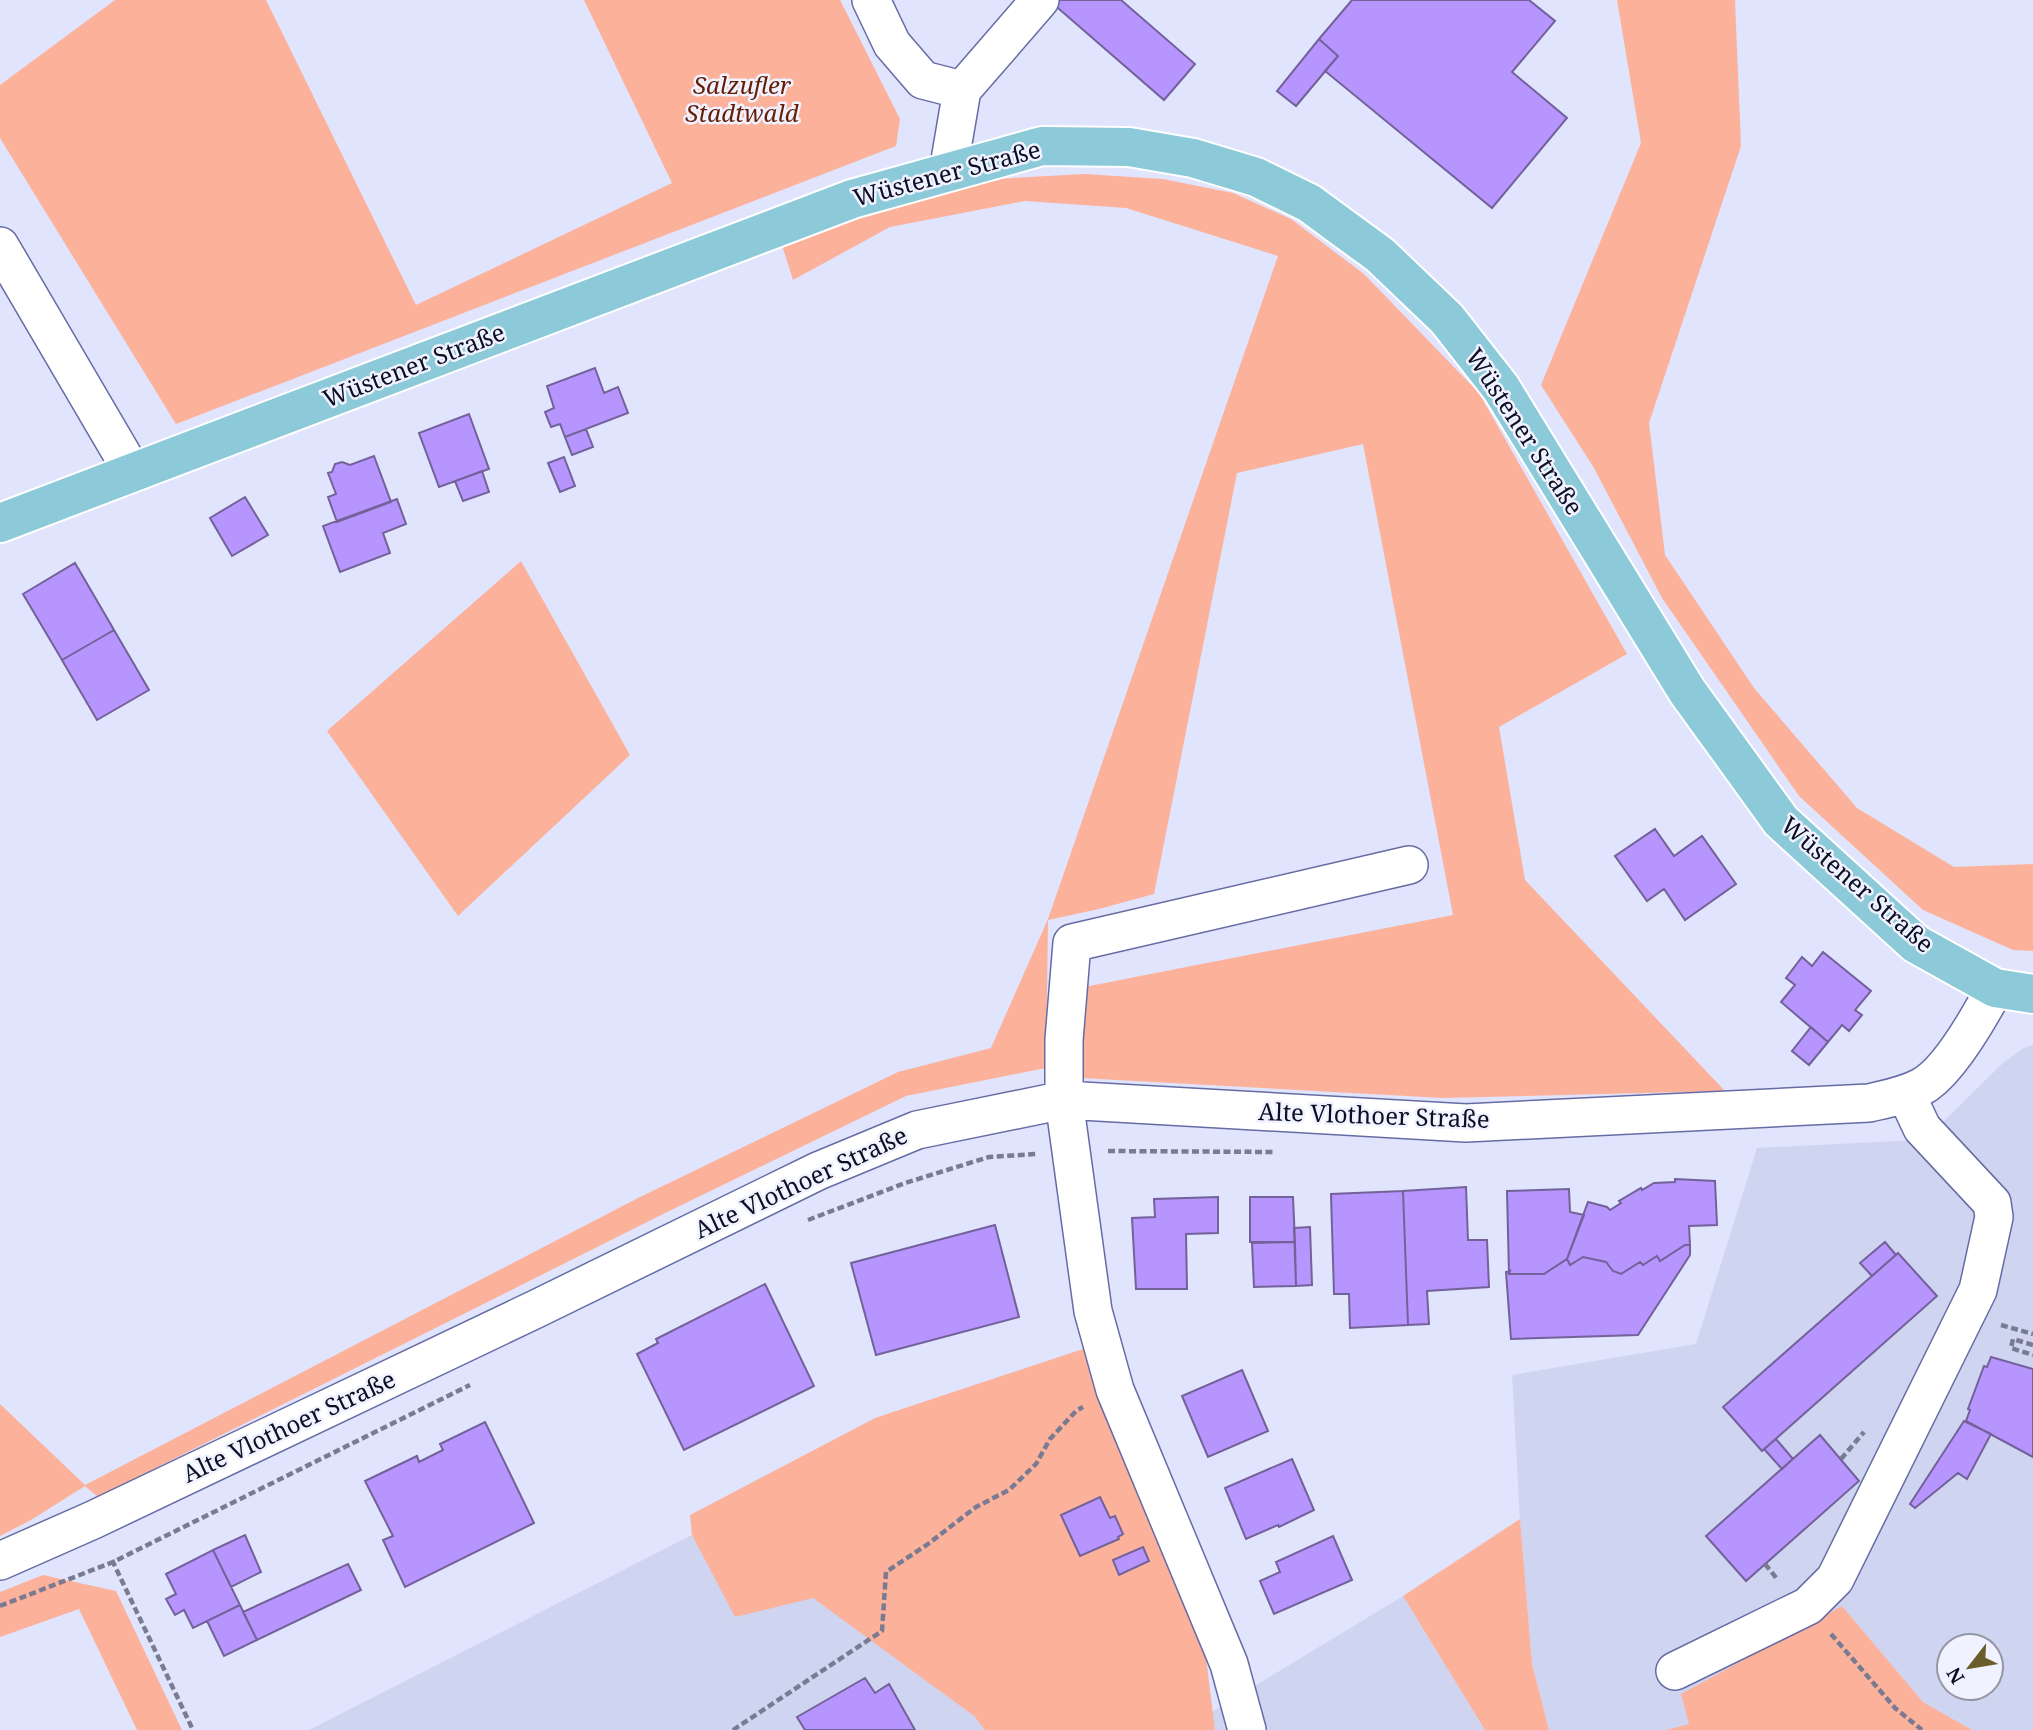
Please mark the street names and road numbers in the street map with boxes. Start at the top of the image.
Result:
street label: Wüstener Straße [849,132,1044,213]
street label: Wüstener Straße [318,315,509,415]
street label: Wüstener Straße [1459,341,1592,521]
street label: Wüstener Straße [1774,808,1941,959]
street label: Alte Vlothoer Straße [1258,1094,1490,1135]
street label: Alte Vlothoer Straße [688,1118,912,1246]
street label: Alte Vlothoer Straße [176,1362,400,1490]

